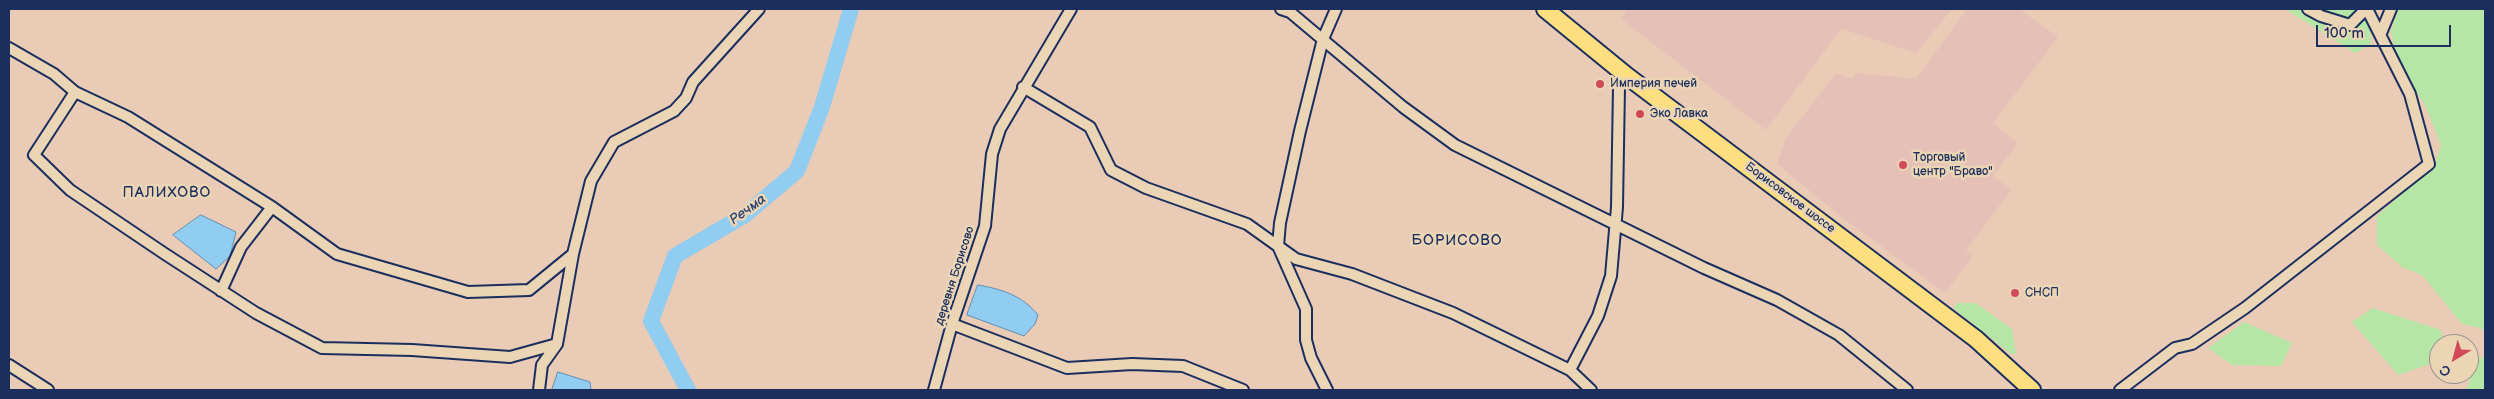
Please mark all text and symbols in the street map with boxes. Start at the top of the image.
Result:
scale bar [2319,15,2454,47]
text: 100 m [2324,24,2364,43]
place label: Империя печей [1610,77,1697,91]
marker: Империя печей [1594,78,1606,90]
place label: Эко Лавка [1650,107,1708,121]
marker: Эко Лавка [1634,108,1646,120]
place label: Торговый центр "Браво" [1913,151,1993,179]
marker: Торговый центр "Браво" [1897,159,1909,171]
street label: Борисовское шоссе [1742,160,1838,236]
district label: ПАЛИХОВО [122,184,212,202]
water label: Речма [726,191,770,229]
street label: деревня Борисово [932,225,978,327]
district label: БОРИСОВО [1411,232,1503,250]
place label: СНСП [2025,286,2059,300]
marker: СНСП [2009,287,2021,299]
north arrow [2429,334,2479,384]
text: С [2436,361,2454,380]

